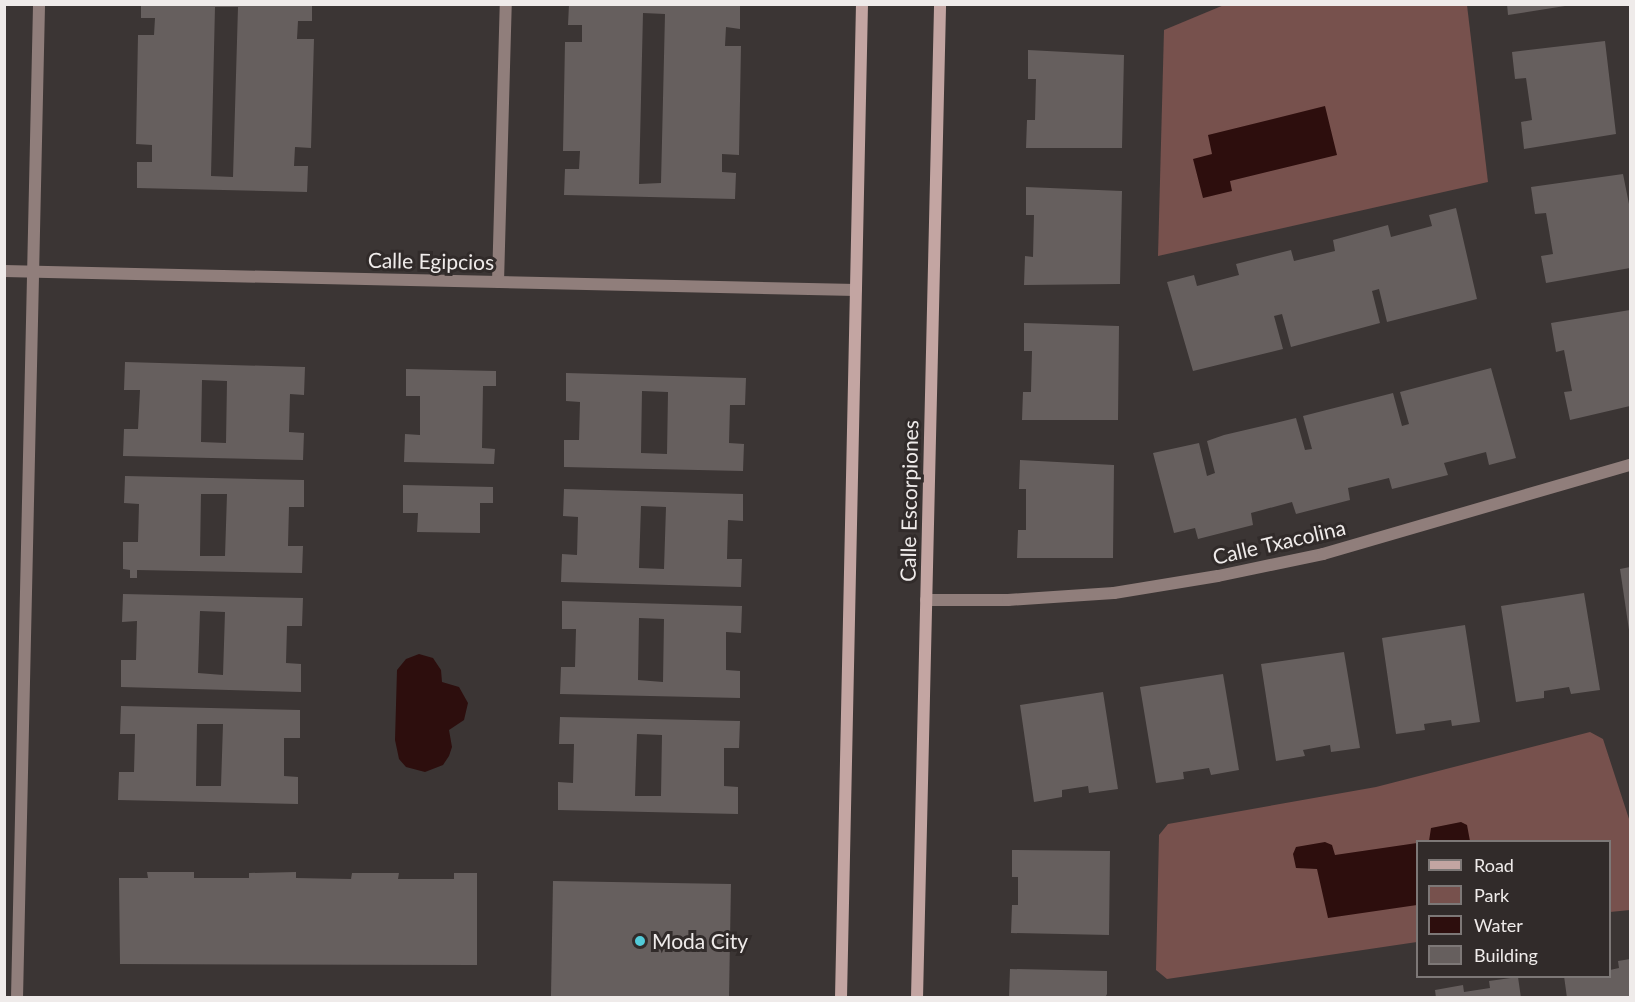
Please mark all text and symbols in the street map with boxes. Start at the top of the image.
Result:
street label: Calle Egipcios [368,247,494,275]
street label: Calle Escorpiones [895,420,923,582]
street label: Calle Txacolina [1210,514,1348,570]
legend [1416,840,1611,978]
text: Road [1474,854,1514,876]
text: Park [1474,884,1509,906]
text: Water [1474,914,1523,936]
place label: Moda City [652,928,748,954]
marker: Moda City [633,934,647,948]
text: Building [1474,944,1538,966]

